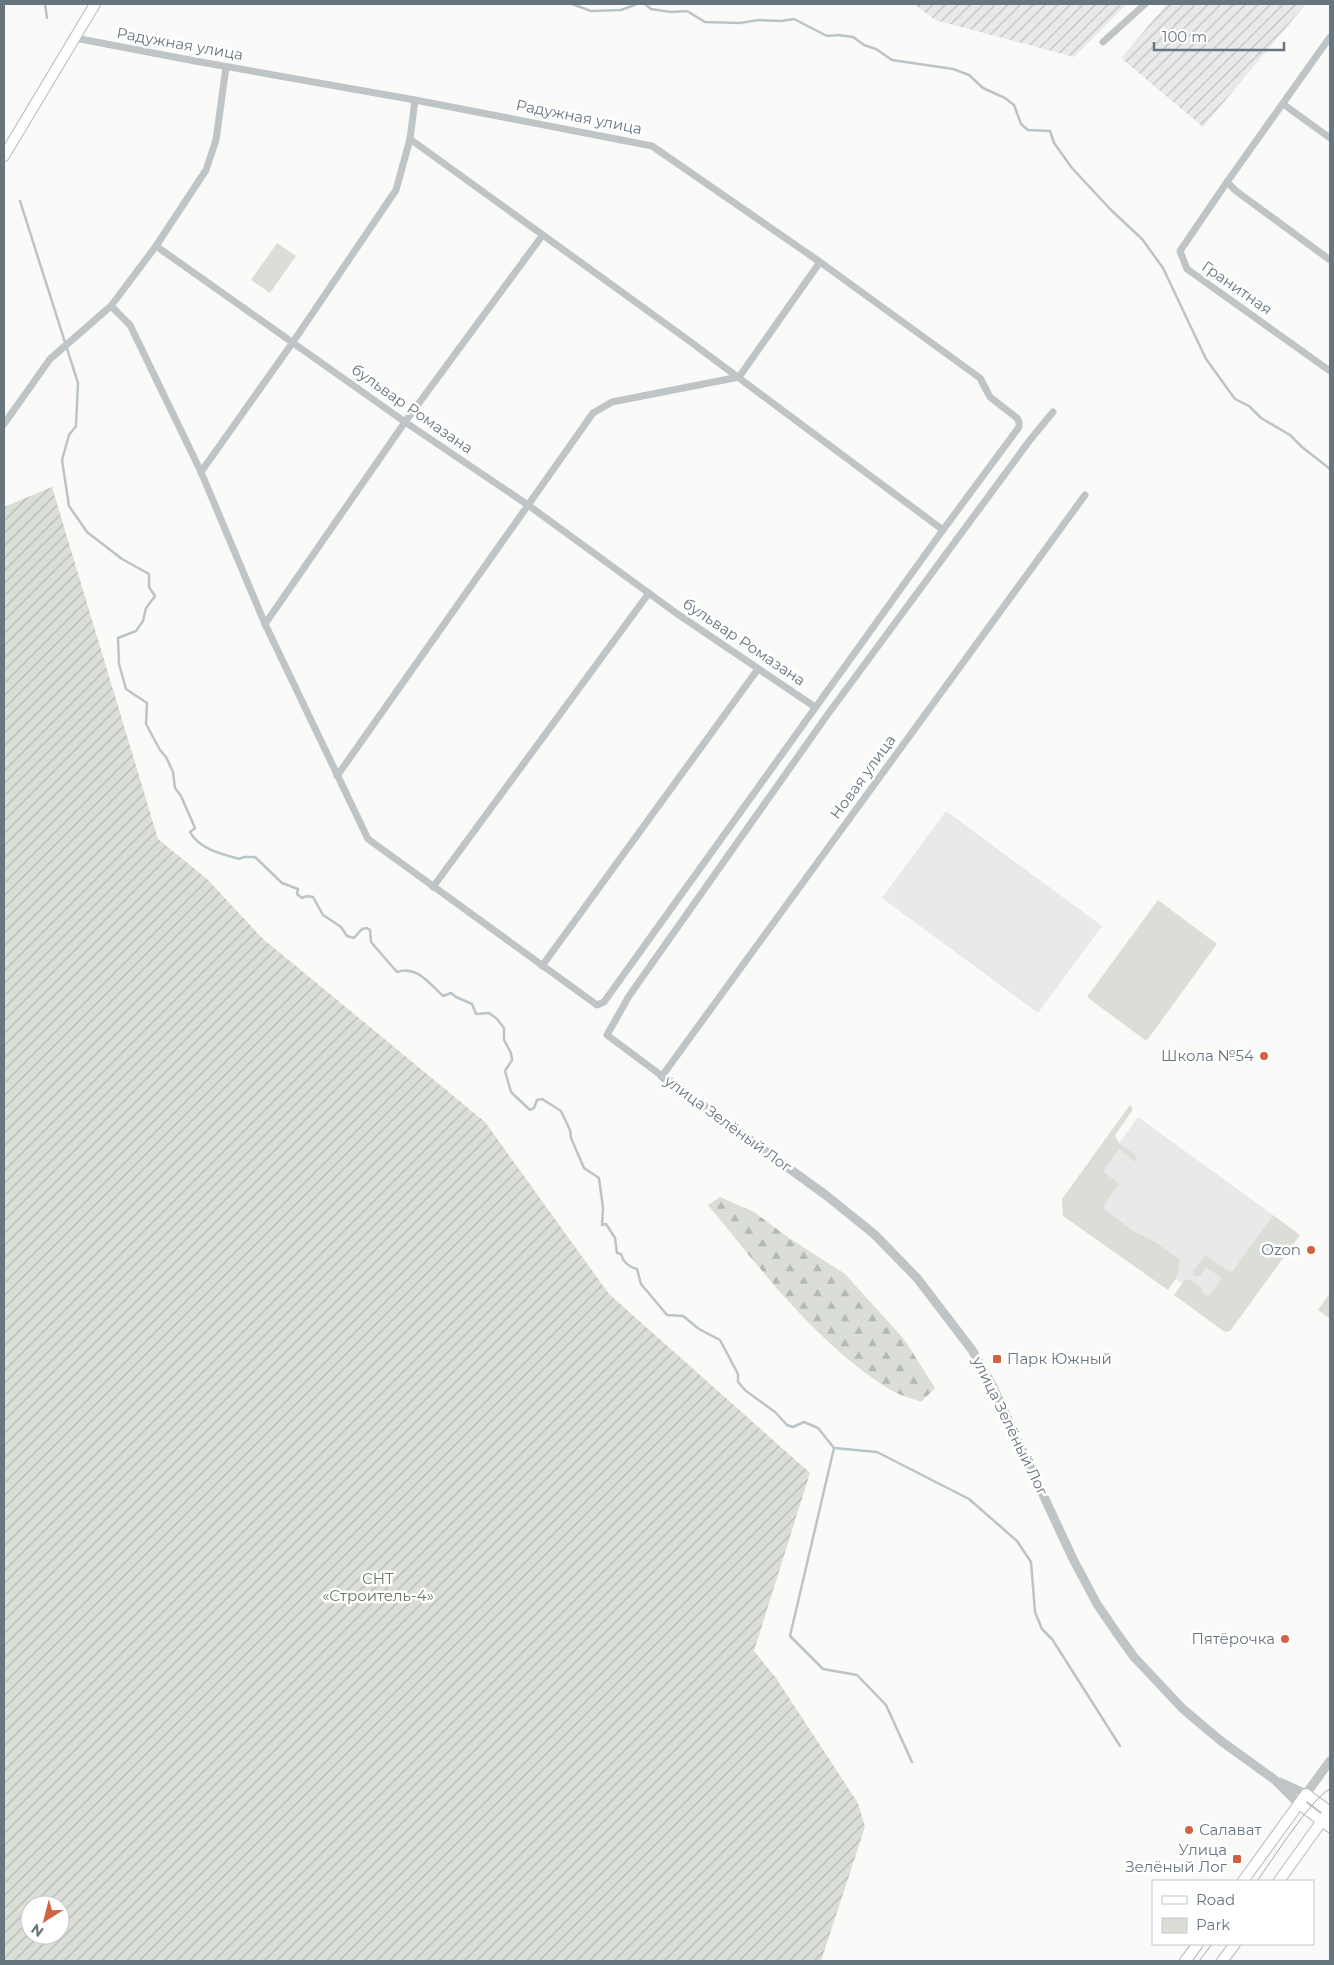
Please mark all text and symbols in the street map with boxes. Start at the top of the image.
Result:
scale bar [1154,20,1284,52]
street label: Радужная улица [115,23,245,64]
text: 100 m [1162,27,1207,46]
street label: Радужная улица [514,95,644,138]
street label: Гранитная [1199,257,1276,319]
street label: бульвар Ромазана [348,360,477,458]
street label: бульвар Ромазана [679,593,809,690]
street label: Новая улица [826,731,900,823]
place label: Школа №54 [1161,1046,1254,1065]
marker: Школа №54 [1258,1050,1270,1062]
street label: улица Зелёный Лог [660,1070,796,1177]
place label: Ozon [1261,1240,1301,1259]
marker: Ozon [1305,1244,1317,1256]
place label: Парк Южный [1007,1349,1112,1368]
street label: улица Зелёный Лог [968,1352,1053,1499]
marker: Парк Южный [991,1353,1003,1365]
park label: СНТ «Строитель-4» [322,1569,434,1605]
place label: Пятёрочка [1191,1629,1275,1648]
marker: Пятёрочка [1279,1633,1291,1645]
place label: Салават [1199,1820,1262,1839]
marker: Салават [1183,1824,1195,1836]
place label: Улица Зелёный Лог [1125,1840,1228,1876]
marker: Улица Зелёный Лог [1231,1853,1243,1865]
legend [1152,1880,1314,1945]
text: Road [1196,1890,1235,1909]
north arrow [20,1895,70,1945]
text: Park [1196,1915,1230,1934]
text: N [27,1920,47,1941]

